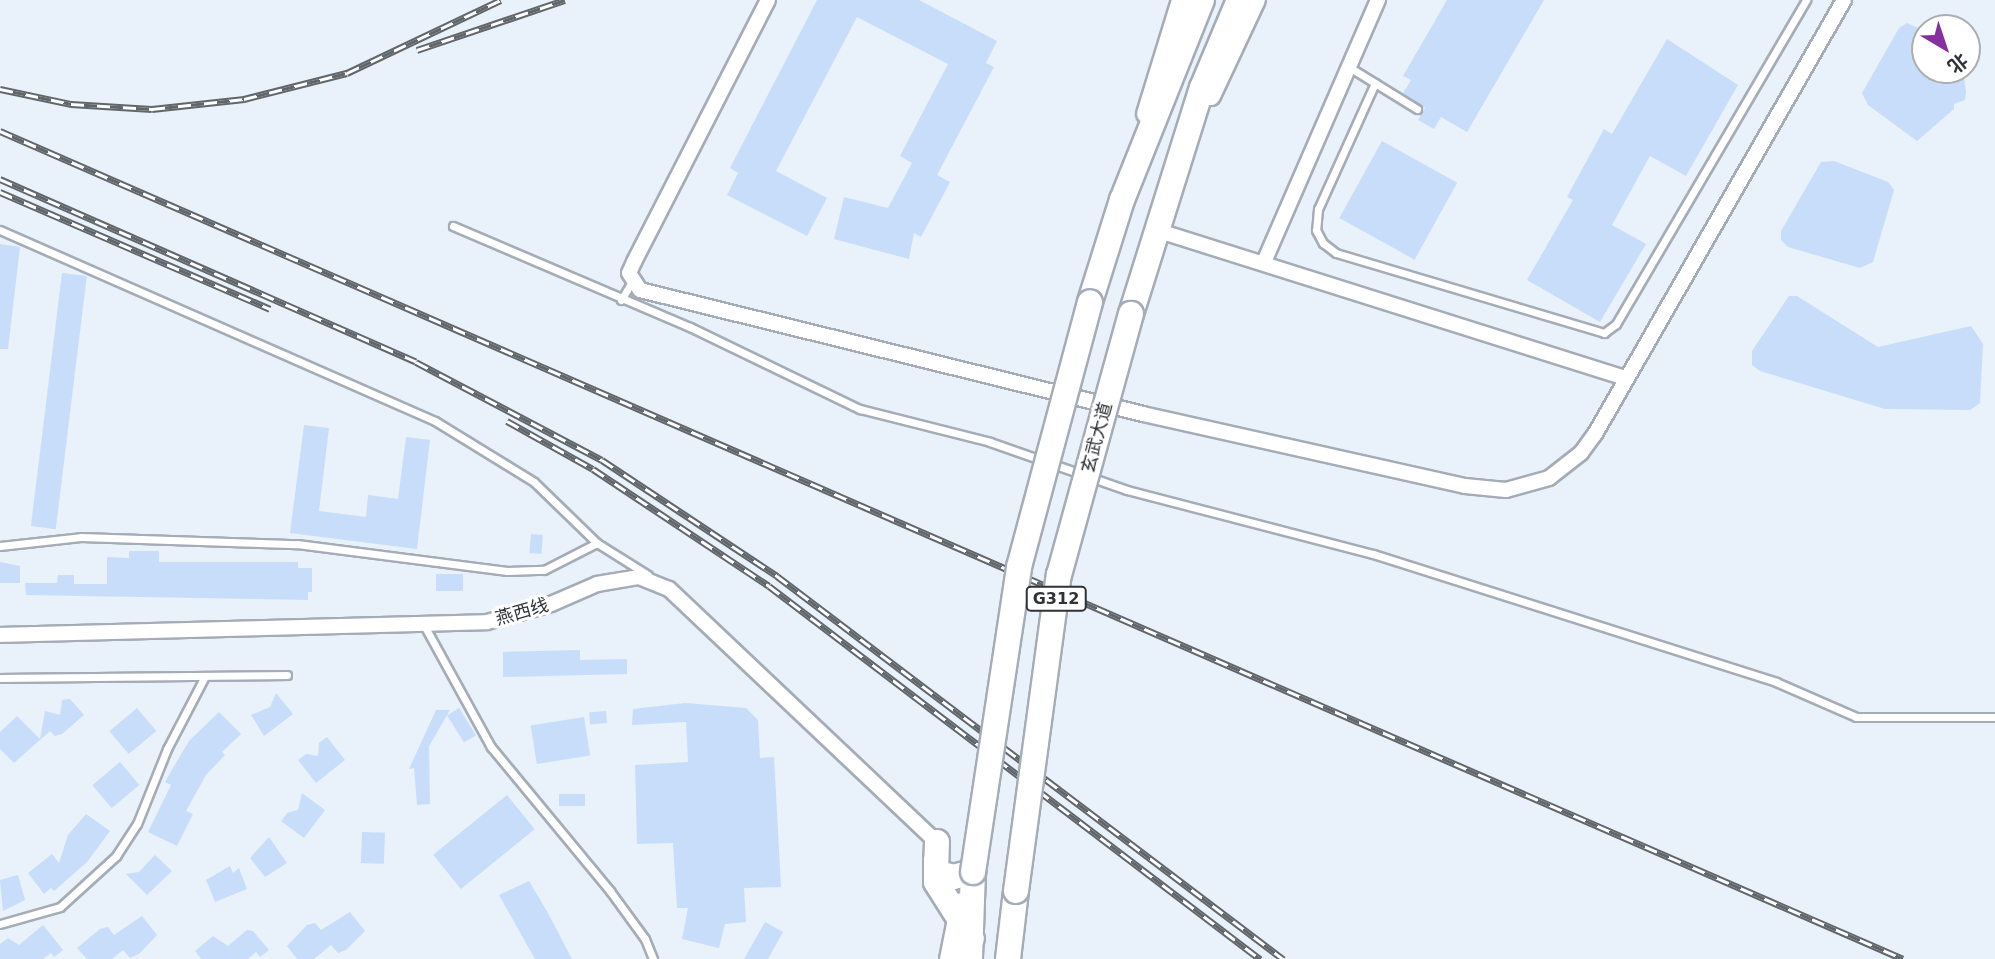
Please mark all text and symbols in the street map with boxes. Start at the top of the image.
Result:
north arrow [1911,14,1981,84]
text: 北 [1944,49,1972,78]
street label: 玄武大道 [1077,400,1117,476]
road number: G312 [1024,586,1088,612]
street label: 燕西线 [493,594,551,630]

